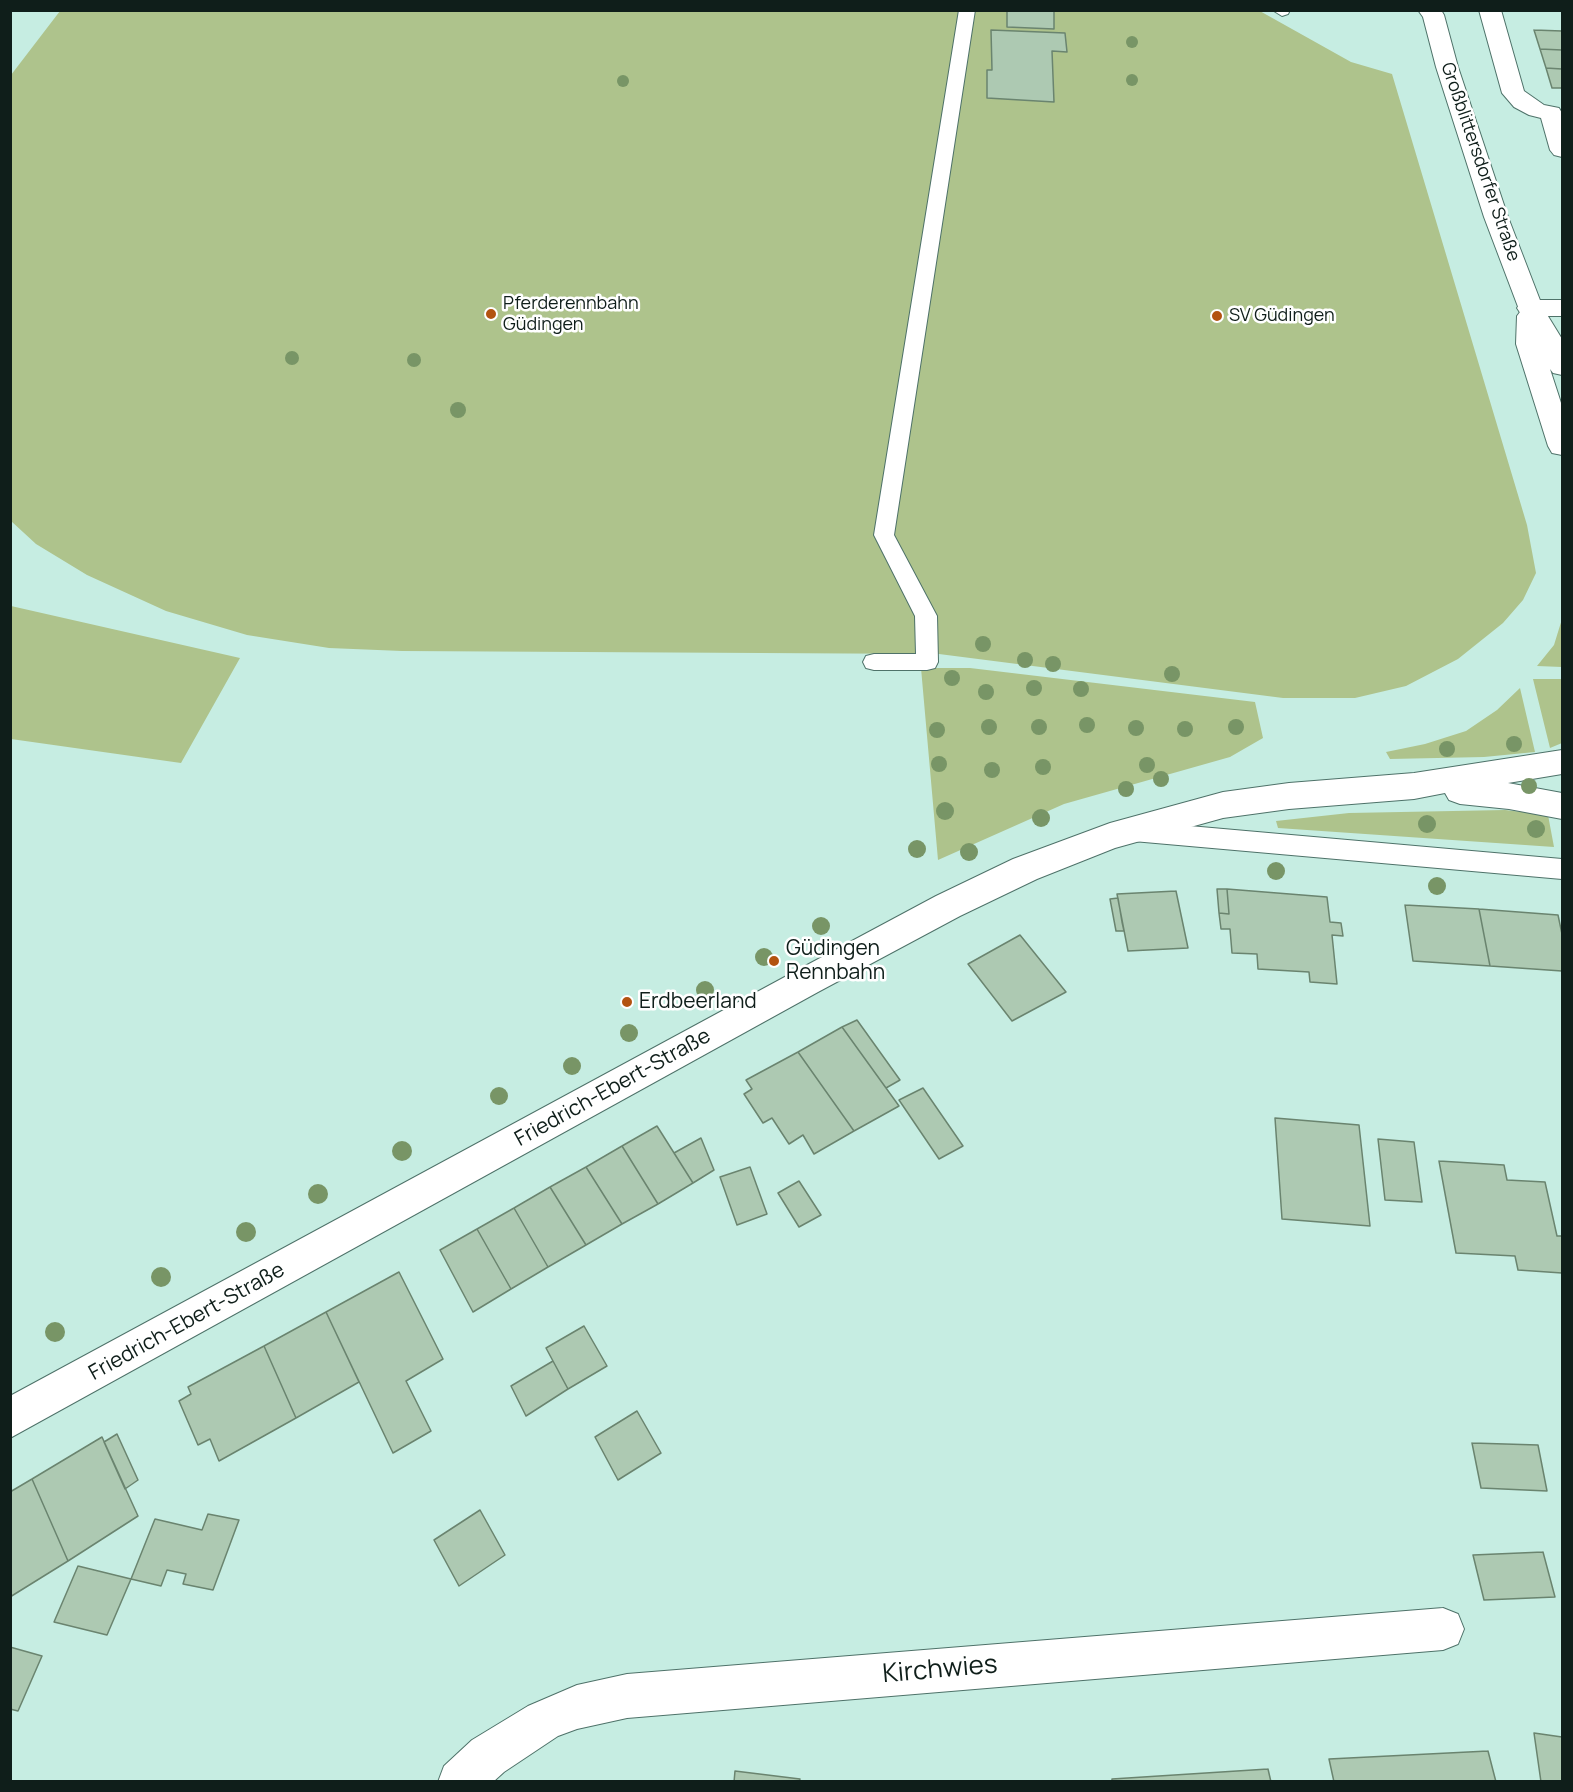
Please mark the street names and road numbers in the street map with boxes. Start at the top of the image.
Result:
street label: Großblittersdorfer Straße [1436,60,1524,264]
street label: Friedrich-Ebert-Straße [511,1024,715,1152]
street label: Friedrich-Ebert-Straße [85,1258,289,1386]
street label: Kirchwies [881,1649,999,1691]

